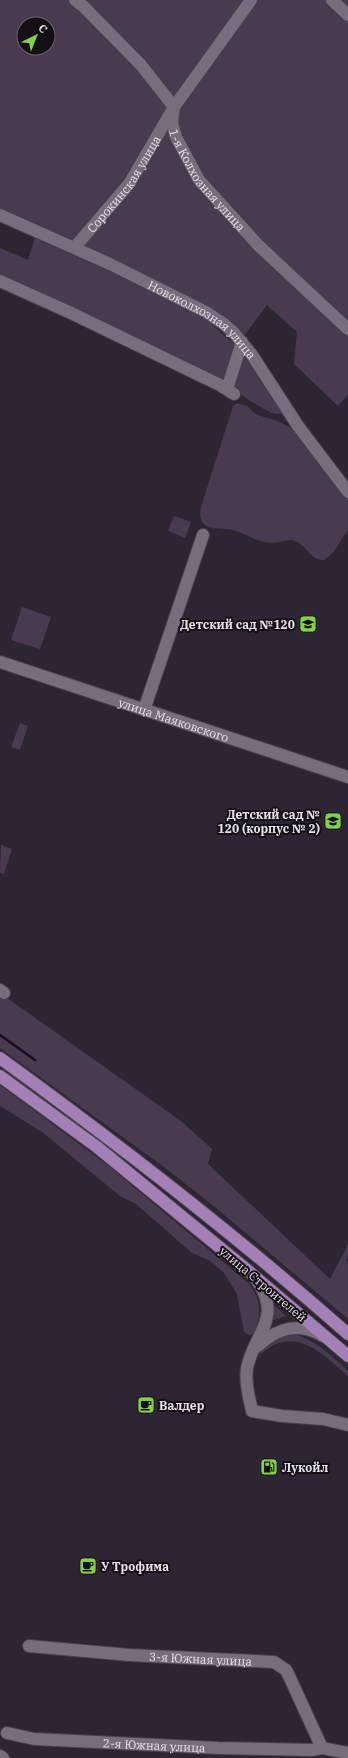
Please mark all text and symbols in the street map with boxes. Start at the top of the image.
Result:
north arrow [16,16,56,56]
text: С [35,21,50,36]
street label: 1-я Колхозная улица [167,127,249,234]
street label: Сорокинская улица [83,132,164,235]
street label: Новоколхозная улица [146,277,260,362]
school or university icon: Детский сад №120 [298,614,318,634]
place label: Детский сад №120 [180,617,295,632]
street label: улица Маяковского [117,694,231,745]
place label: Детский сад № 120 (корпус № 2) [218,807,320,836]
school or university icon: Детский сад № 120 (корпус № 2) [323,811,343,831]
street label: улица Строителей [216,1243,310,1325]
cafe icon: Валдер [136,1395,156,1415]
place label: Валдер [159,1398,205,1413]
fuel station icon: Лукойл [259,1457,279,1477]
place label: Лукойл [282,1460,329,1475]
cafe icon: У Трофима [78,1556,98,1576]
place label: У Трофима [101,1559,169,1574]
street label: 3-я Южная улица [149,1648,253,1668]
street label: 2-я Южная улица [102,1735,206,1755]

